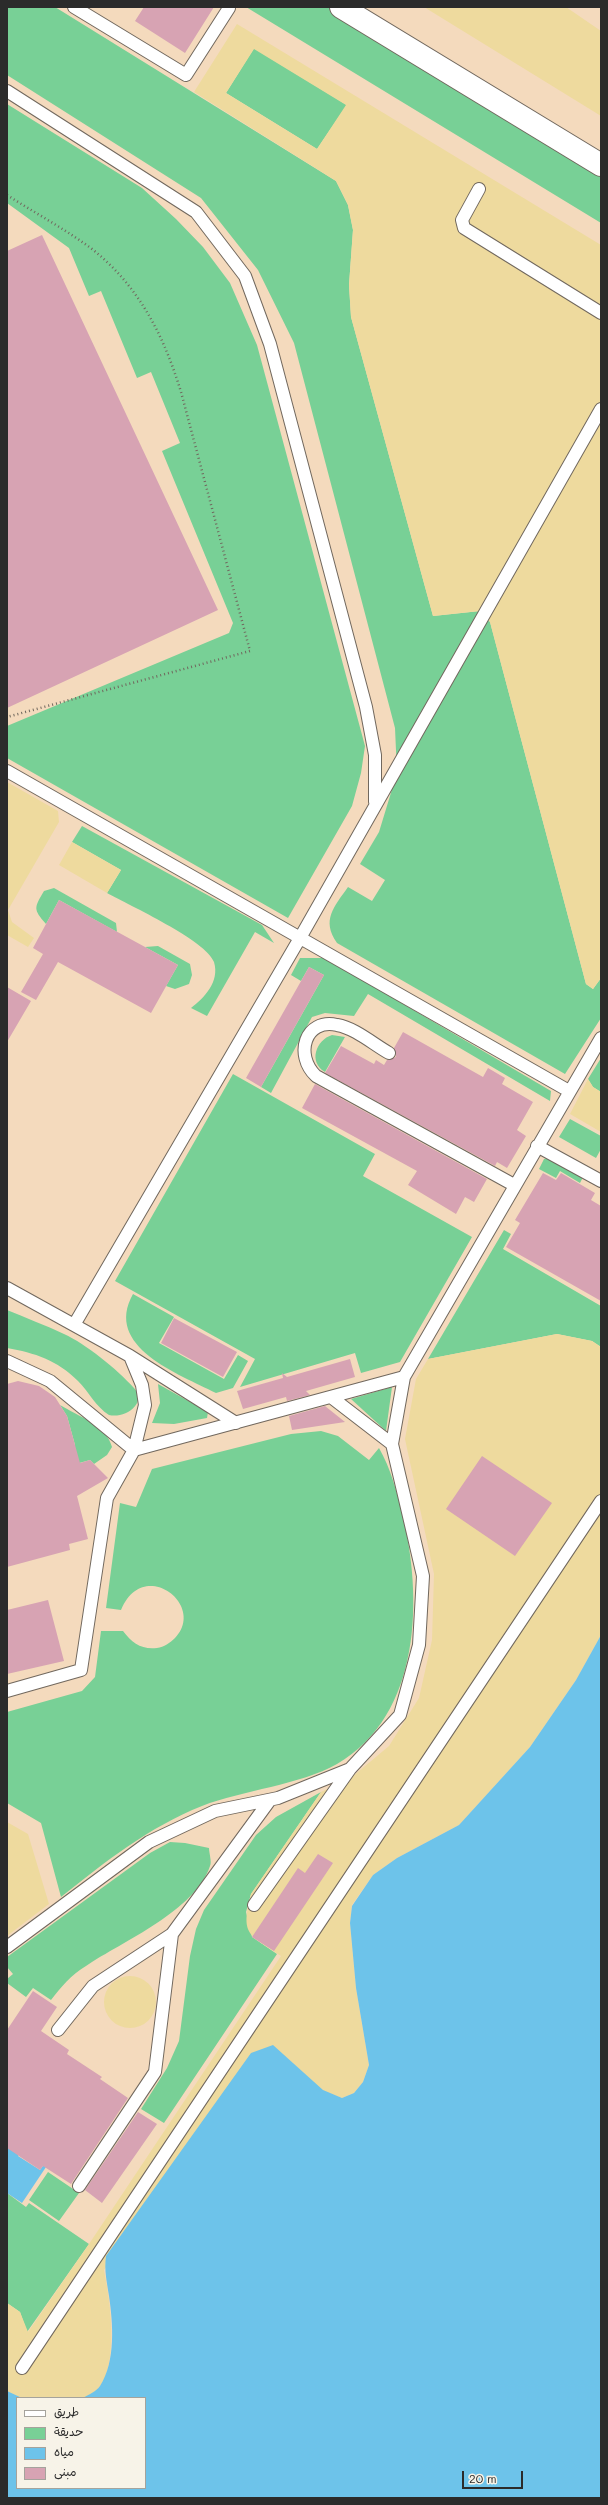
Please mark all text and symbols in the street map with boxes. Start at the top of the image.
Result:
legend [16,2397,146,2489]
text: طريق [54,2403,79,2419]
text: حديقة [54,2423,83,2439]
text: مياه [54,2443,74,2459]
text: مبنى [54,2463,77,2479]
scale bar [464,2463,525,2489]
text: 20 m [469,2470,497,2486]

